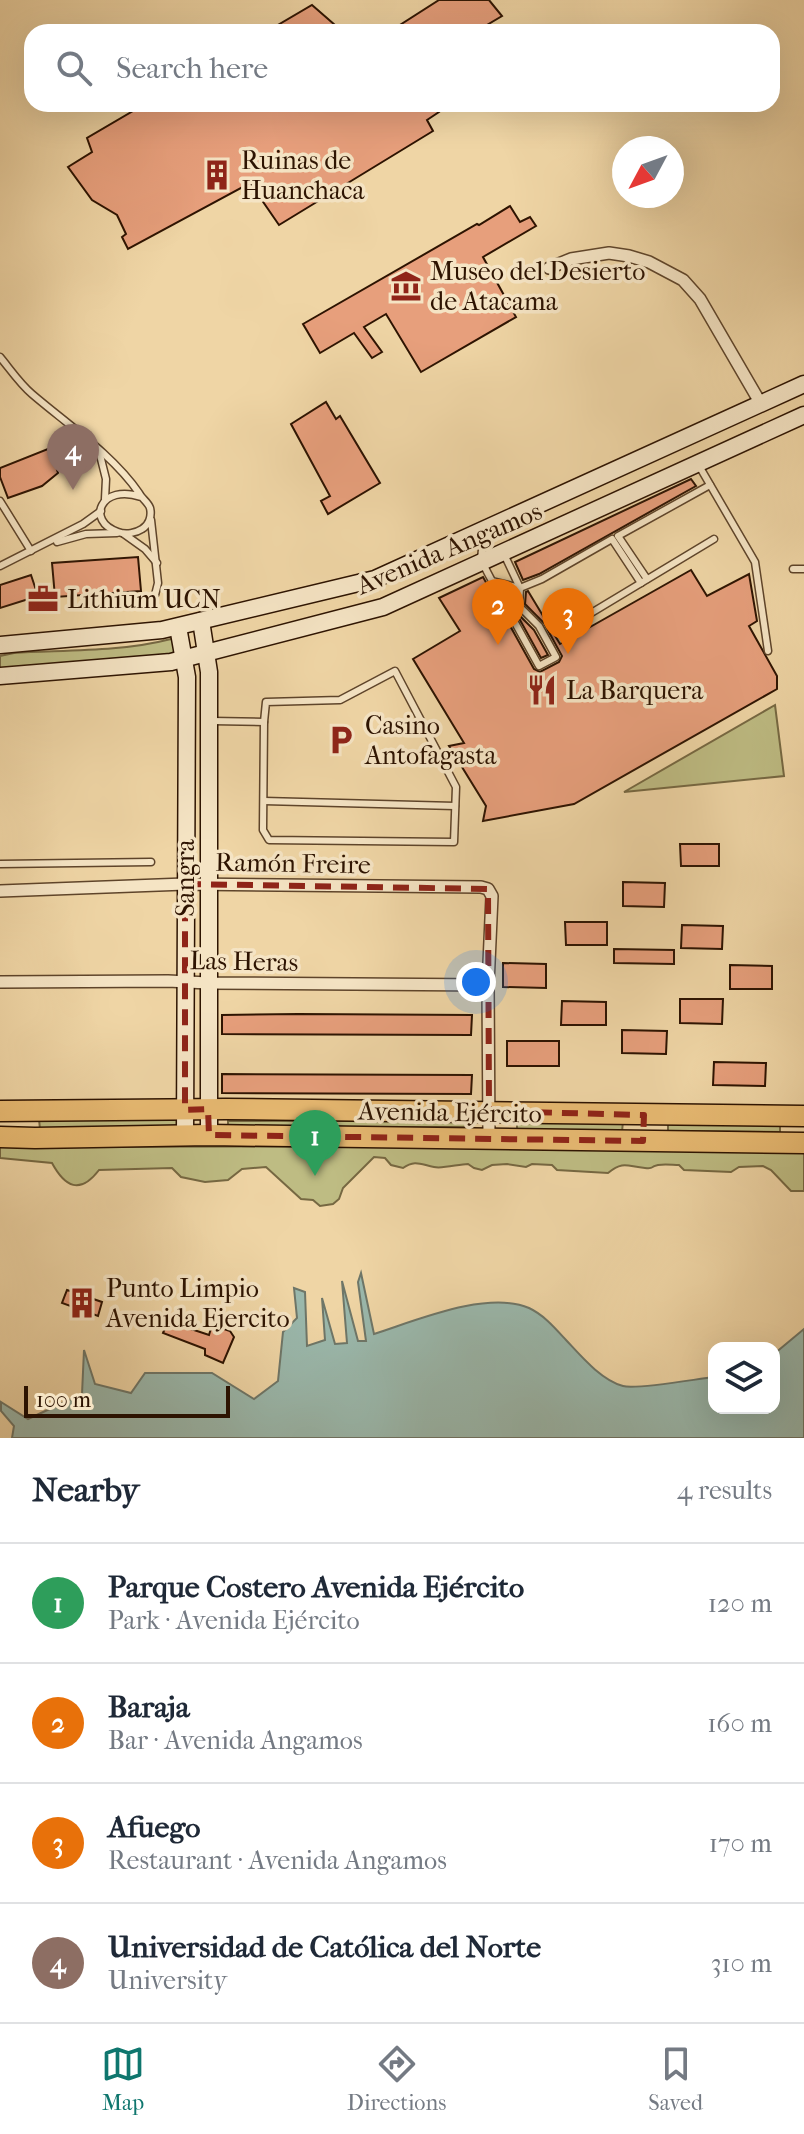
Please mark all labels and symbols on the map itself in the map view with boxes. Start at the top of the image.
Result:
north arrow [612,136,684,208]
place label: Ruinas de Huanchaca [241,145,365,206]
building icon: Ruinas de Huanchaca [200,158,234,192]
place label: Museo del Desierto de Atacama [430,256,645,317]
museum icon: Museo del Desierto de Atacama [389,269,423,303]
pin: 4 [47,424,99,490]
street label: Avenida Angamos [351,495,546,602]
pin: 2 [472,579,524,645]
office icon: Lithium UCN [26,582,60,616]
place label: Lithium UCN [67,584,221,615]
pin: 3 [542,588,594,654]
restaurant icon: La Barquera [525,673,559,707]
place label: La Barquera [566,675,704,706]
place label: Casino Antofagasta [364,710,497,771]
parking icon: Casino Antofagasta [324,723,358,757]
street label: Sangra [170,838,201,917]
street label: Ramón Freire [215,847,371,880]
street label: Las Heras [189,945,299,978]
your location [456,962,496,1002]
street label: Avenida Ejército [357,1095,542,1130]
pin: 1 [289,1110,341,1176]
place label: Punto Limpio Avenida Ejercito [105,1273,290,1334]
building icon: Punto Limpio Avenida Ejercito [65,1286,99,1320]
scale bar [24,1382,230,1418]

